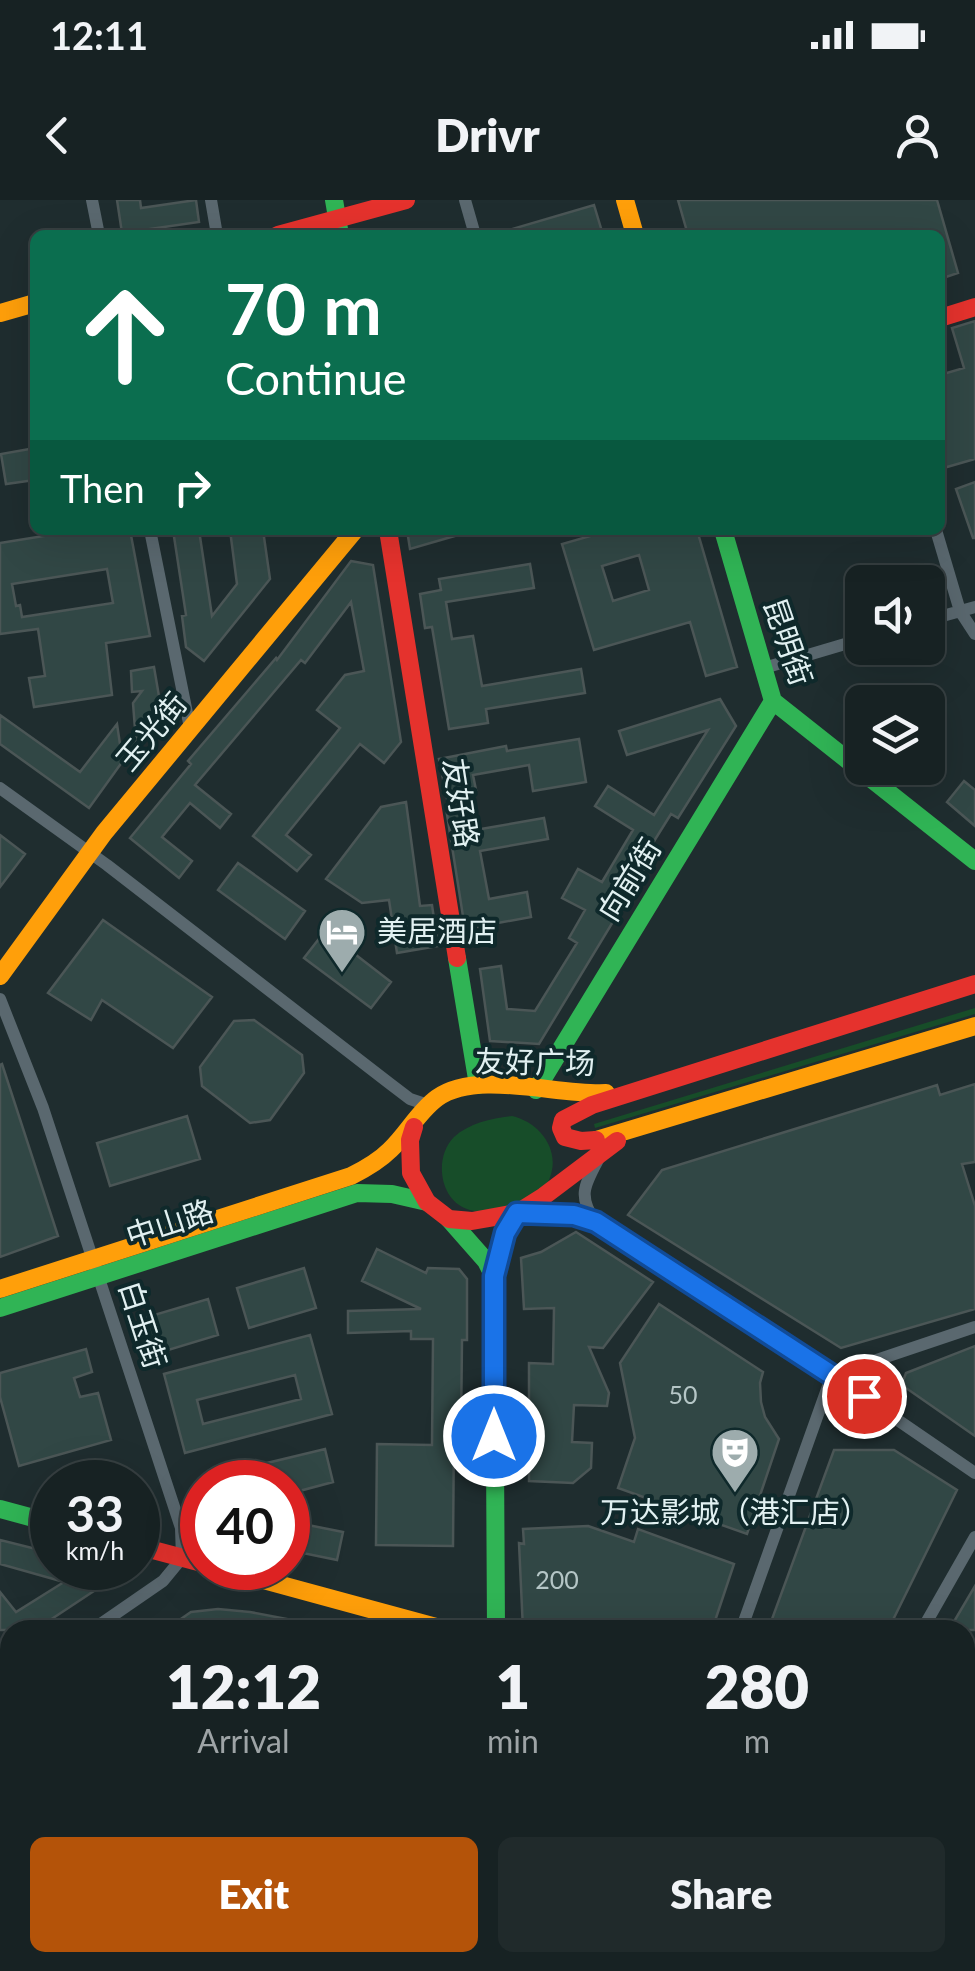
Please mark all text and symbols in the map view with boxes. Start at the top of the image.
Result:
text: 12:11 [50,12,148,58]
icon: back [30,108,85,163]
text: Drivr [435,108,540,162]
icon: person [890,108,945,163]
text: 70 m [225,266,382,350]
icon: ahead [60,270,190,400]
text: Continue [225,351,407,405]
icon: right [165,460,220,515]
text: Then [60,465,145,511]
map controls [845,565,945,785]
button: sound [845,565,945,665]
street label: 昆明街 [757,593,821,690]
street label: 玉光街 [108,685,193,777]
button: layers [845,685,945,785]
street label: 友好路 [437,755,487,850]
street label: 向前街 [589,831,667,927]
hotel icon: 美居酒店 [316,906,368,974]
place label: 美居酒店 [377,912,497,948]
street label: 友好广场 [475,1042,595,1080]
street label: 中山路 [121,1191,218,1253]
street label: 白玉街 [113,1276,175,1373]
pin [822,1354,907,1439]
icon: arrive [837,1369,892,1424]
house number: 50 [668,1379,698,1409]
position arrow [442,1384,546,1488]
theatre icon: 万达影城（港汇店） [709,1426,761,1494]
speed limit sign: 40 [180,1460,310,1590]
text: 33 [66,1483,124,1543]
place label: 万达影城（港汇店） [600,1493,870,1529]
text: km/h [66,1535,124,1565]
house number: 200 [535,1564,579,1594]
text: 12:12 [166,1650,321,1722]
text: 1 [495,1650,530,1722]
text: 280 [705,1650,809,1722]
text: Arrival [197,1721,290,1760]
text: min [487,1721,539,1760]
text: m [744,1721,770,1760]
button: Exit [30,1837,478,1952]
button: Share [498,1837,945,1952]

